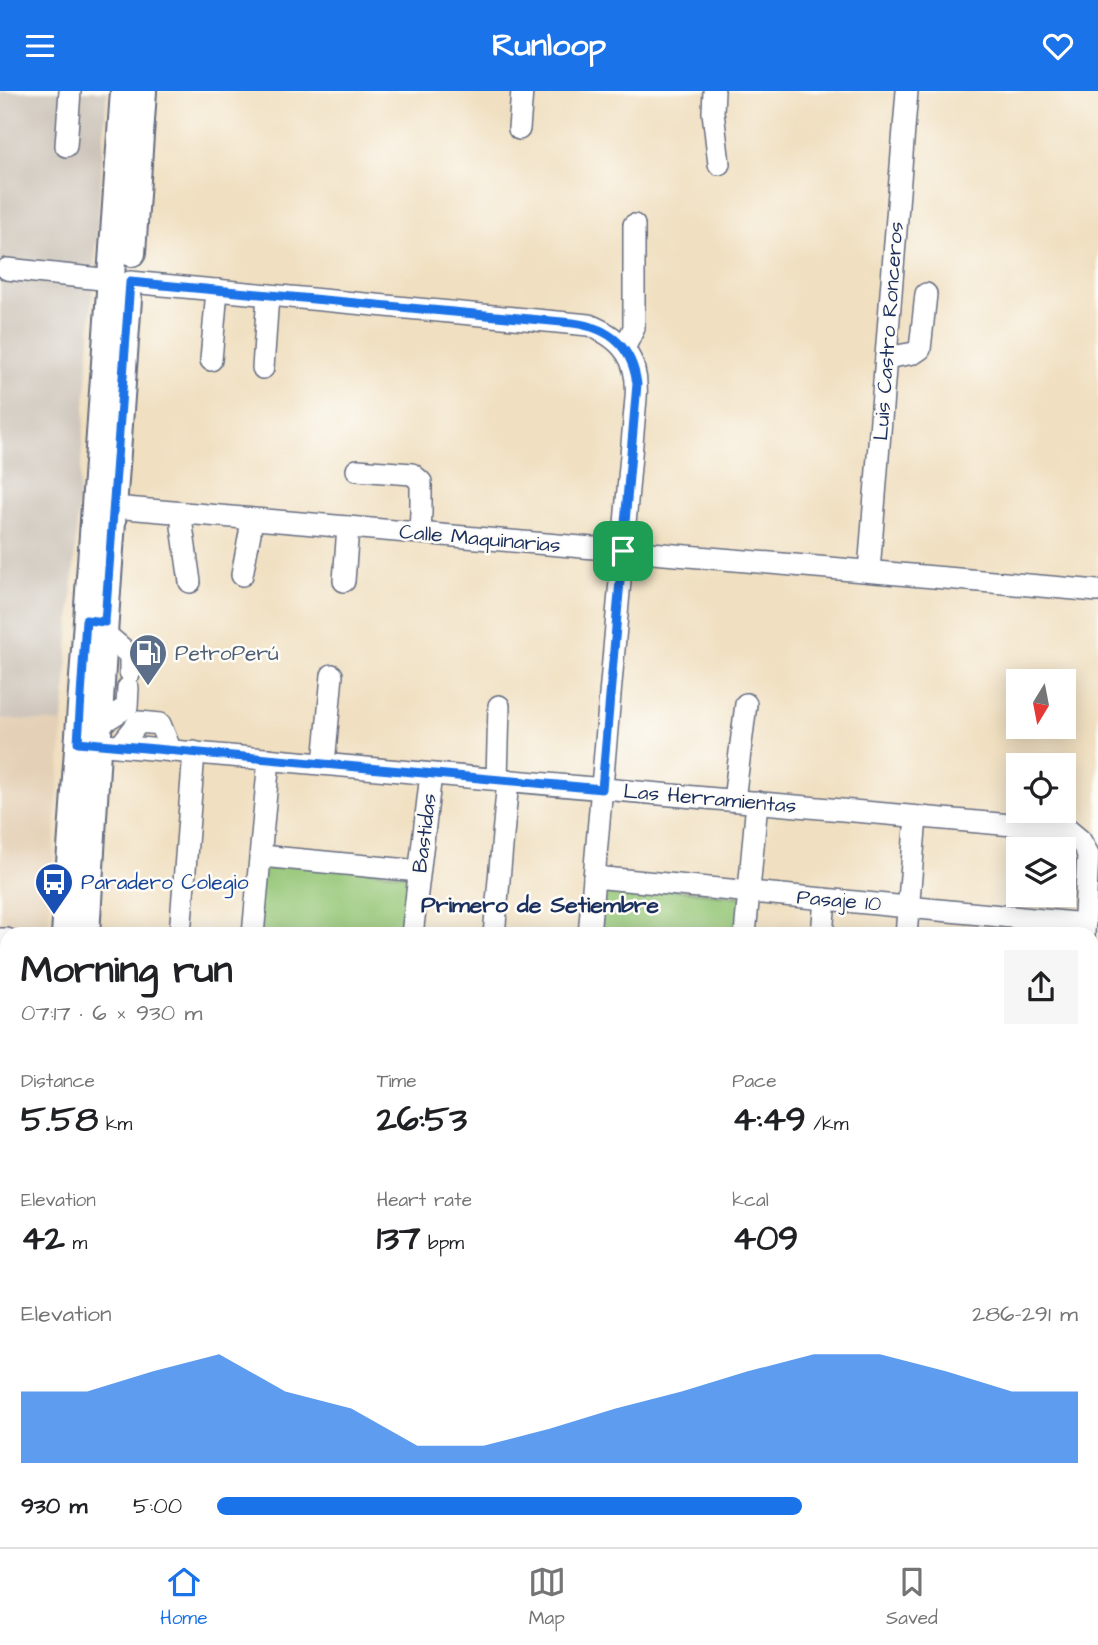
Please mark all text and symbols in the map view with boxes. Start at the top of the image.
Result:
text: Runloop [492,23,606,68]
icon: menu [21,27,59,65]
icon: heart [1039,27,1077,65]
street label: Luis Castro Ronceros [866,220,911,442]
street label: Calle Maquinarias [398,517,562,560]
pin [593,521,653,581]
icon: arrive [604,532,642,570]
fuel station icon: PetroPerú [127,632,169,687]
place label: PetroPerú [175,639,279,668]
north arrow [1006,669,1076,739]
map controls [1006,669,1076,907]
button: locate [1006,753,1076,823]
street label: Las Herramientas [622,777,797,820]
street label: Bastidas [405,792,444,874]
button: layers [1006,837,1076,907]
bus stop icon: Paradero Colegio [33,861,75,916]
place label: Paradero Colegio [81,868,249,899]
street label: Pasaje 10 [795,882,882,919]
district label: Primero de Setiembre [421,889,659,921]
text: Morning run [21,945,233,997]
button: share [1004,950,1078,1024]
text: 07:17 · 6 × 930 m [21,997,202,1029]
text: Distance [21,1068,95,1095]
text: Time [377,1068,416,1095]
text: Pace [732,1068,776,1095]
text: 5.58 [21,1095,98,1144]
text: 26:53 [377,1095,467,1144]
text: 4:49 [732,1095,806,1144]
text: km [98,1111,132,1138]
text: /km [806,1111,848,1138]
text: Elevation [21,1187,96,1214]
text: Heart rate [377,1187,472,1214]
text: kcal [732,1187,769,1214]
text: 42 [21,1214,65,1263]
text: 137 [377,1214,420,1263]
text: 409 [732,1214,798,1263]
text: m [65,1230,87,1257]
text: bpm [420,1230,464,1257]
text: Elevation [21,1298,112,1330]
text: 286–291 m [972,1298,1078,1330]
text: 930 m [21,1490,87,1522]
text: 5:00 [133,1490,182,1522]
tab: Home [160,1563,207,1632]
tab: Map [528,1563,566,1632]
tab: Saved [886,1563,938,1632]

